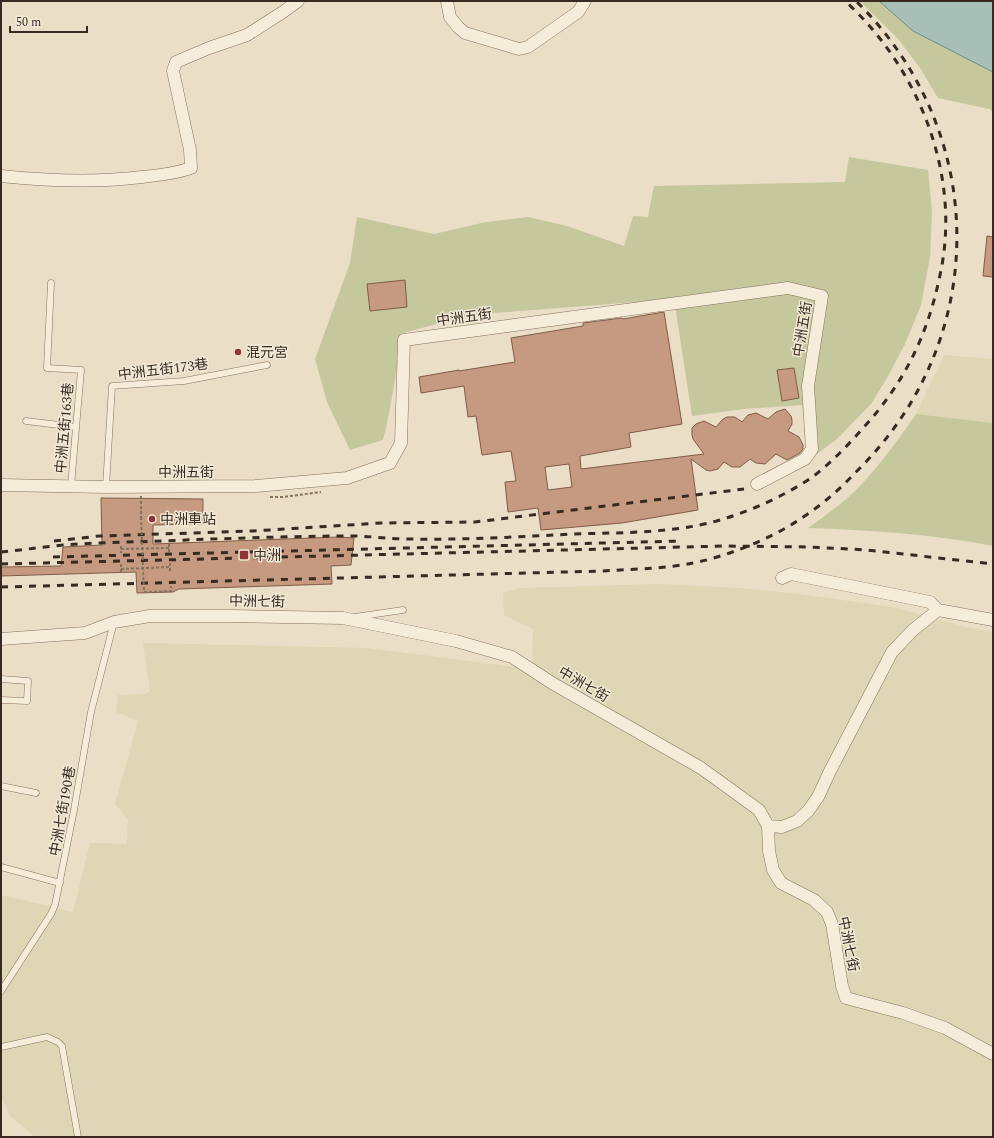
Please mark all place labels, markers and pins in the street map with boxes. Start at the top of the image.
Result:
place label: 混元宮 [246,342,288,363]
marker: 混元宮 [233,347,243,357]
place label: 中洲車站 [160,509,216,530]
marker: 中洲車站 [147,514,157,524]
place label: 中洲 [253,545,281,566]
marker: 中洲 [238,549,250,561]

